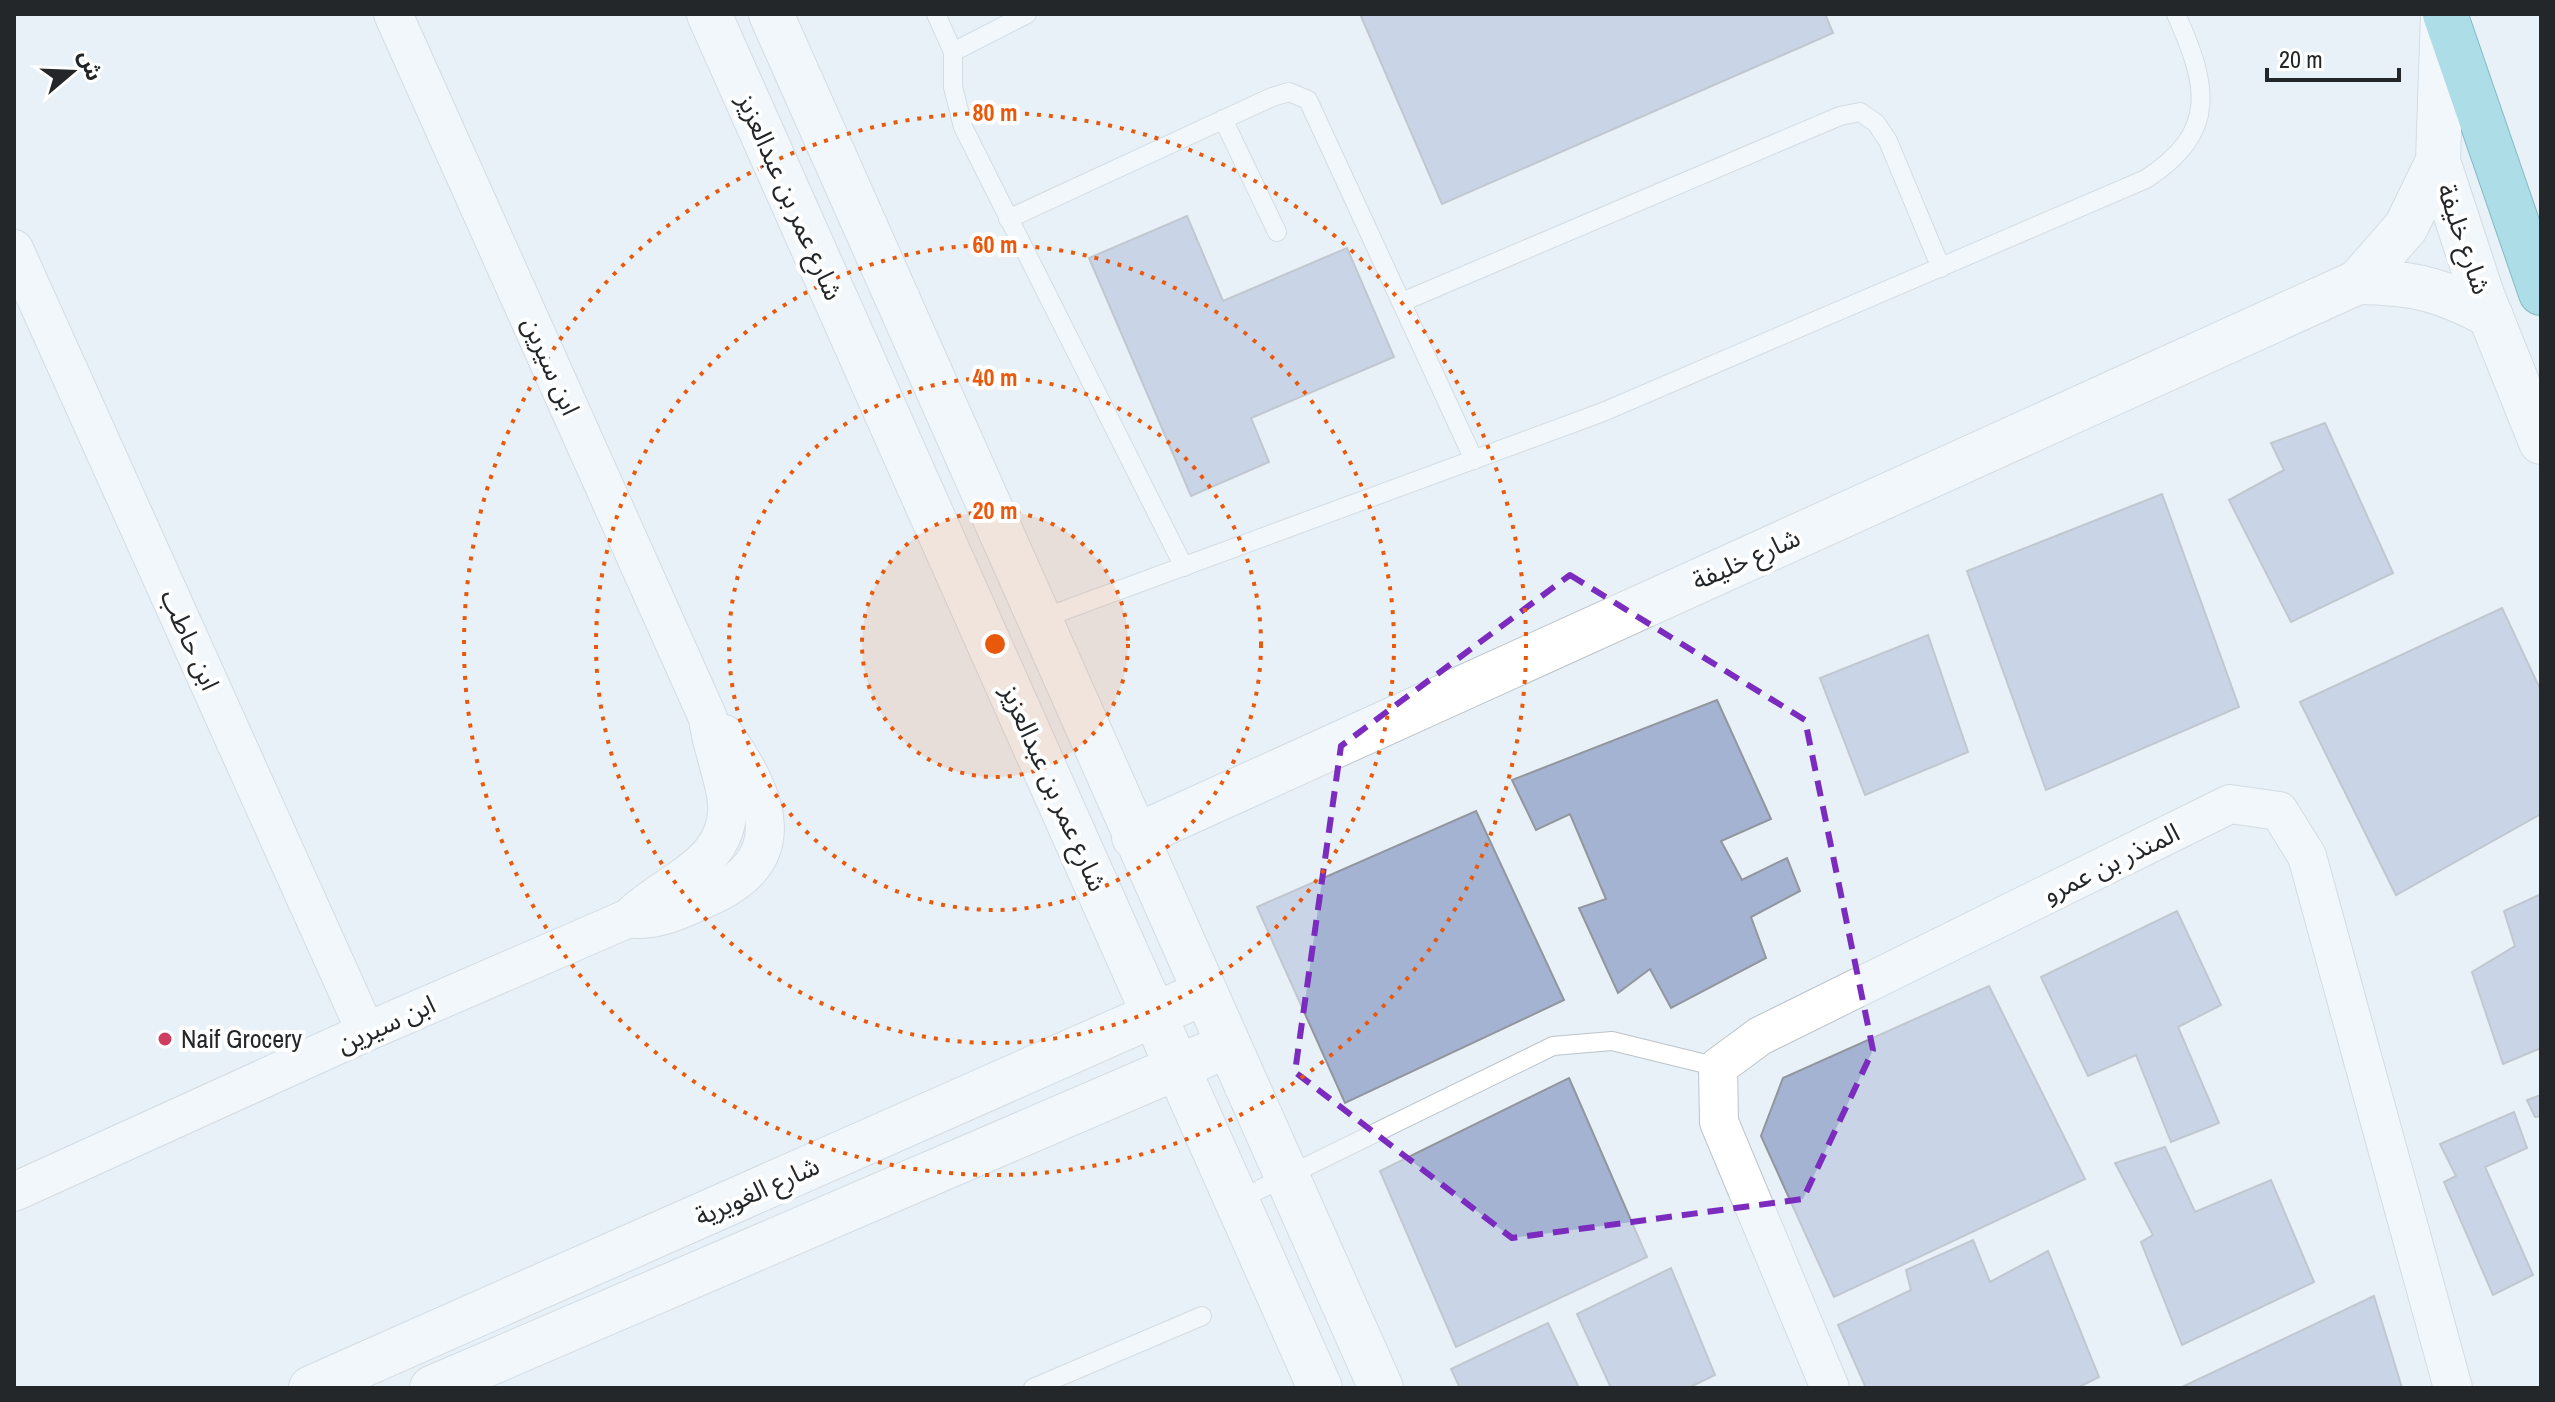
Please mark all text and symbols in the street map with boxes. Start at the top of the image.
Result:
north arrow [32,32,112,112]
scale bar [2267,32,2399,82]
text: 20 m [2279,43,2323,75]
text: ش [72,46,110,85]
street label: شارع عمر بن عبدالعزيز [727,87,852,306]
text: 80 m [973,96,1017,128]
street label: شارع خليفة [2427,179,2500,300]
text: 60 m [973,228,1017,260]
street label: ابن سيرين [514,311,589,421]
text: 40 m [973,361,1017,393]
text: 20 m [973,494,1017,526]
street label: شارع خليفة [1686,519,1806,600]
street label: ابن حاطب [153,584,228,696]
centre of rings [981,630,1009,658]
street label: شارع عمر بن عبدالعزيز [991,678,1116,897]
street label: المنذر بن عمرو [2037,814,2185,911]
street label: ابن سيرين [331,986,441,1061]
place label: Naif Grocery [181,1021,302,1056]
marker: Naif Grocery [156,1030,174,1048]
street label: شارع الغويرية [689,1147,826,1235]

